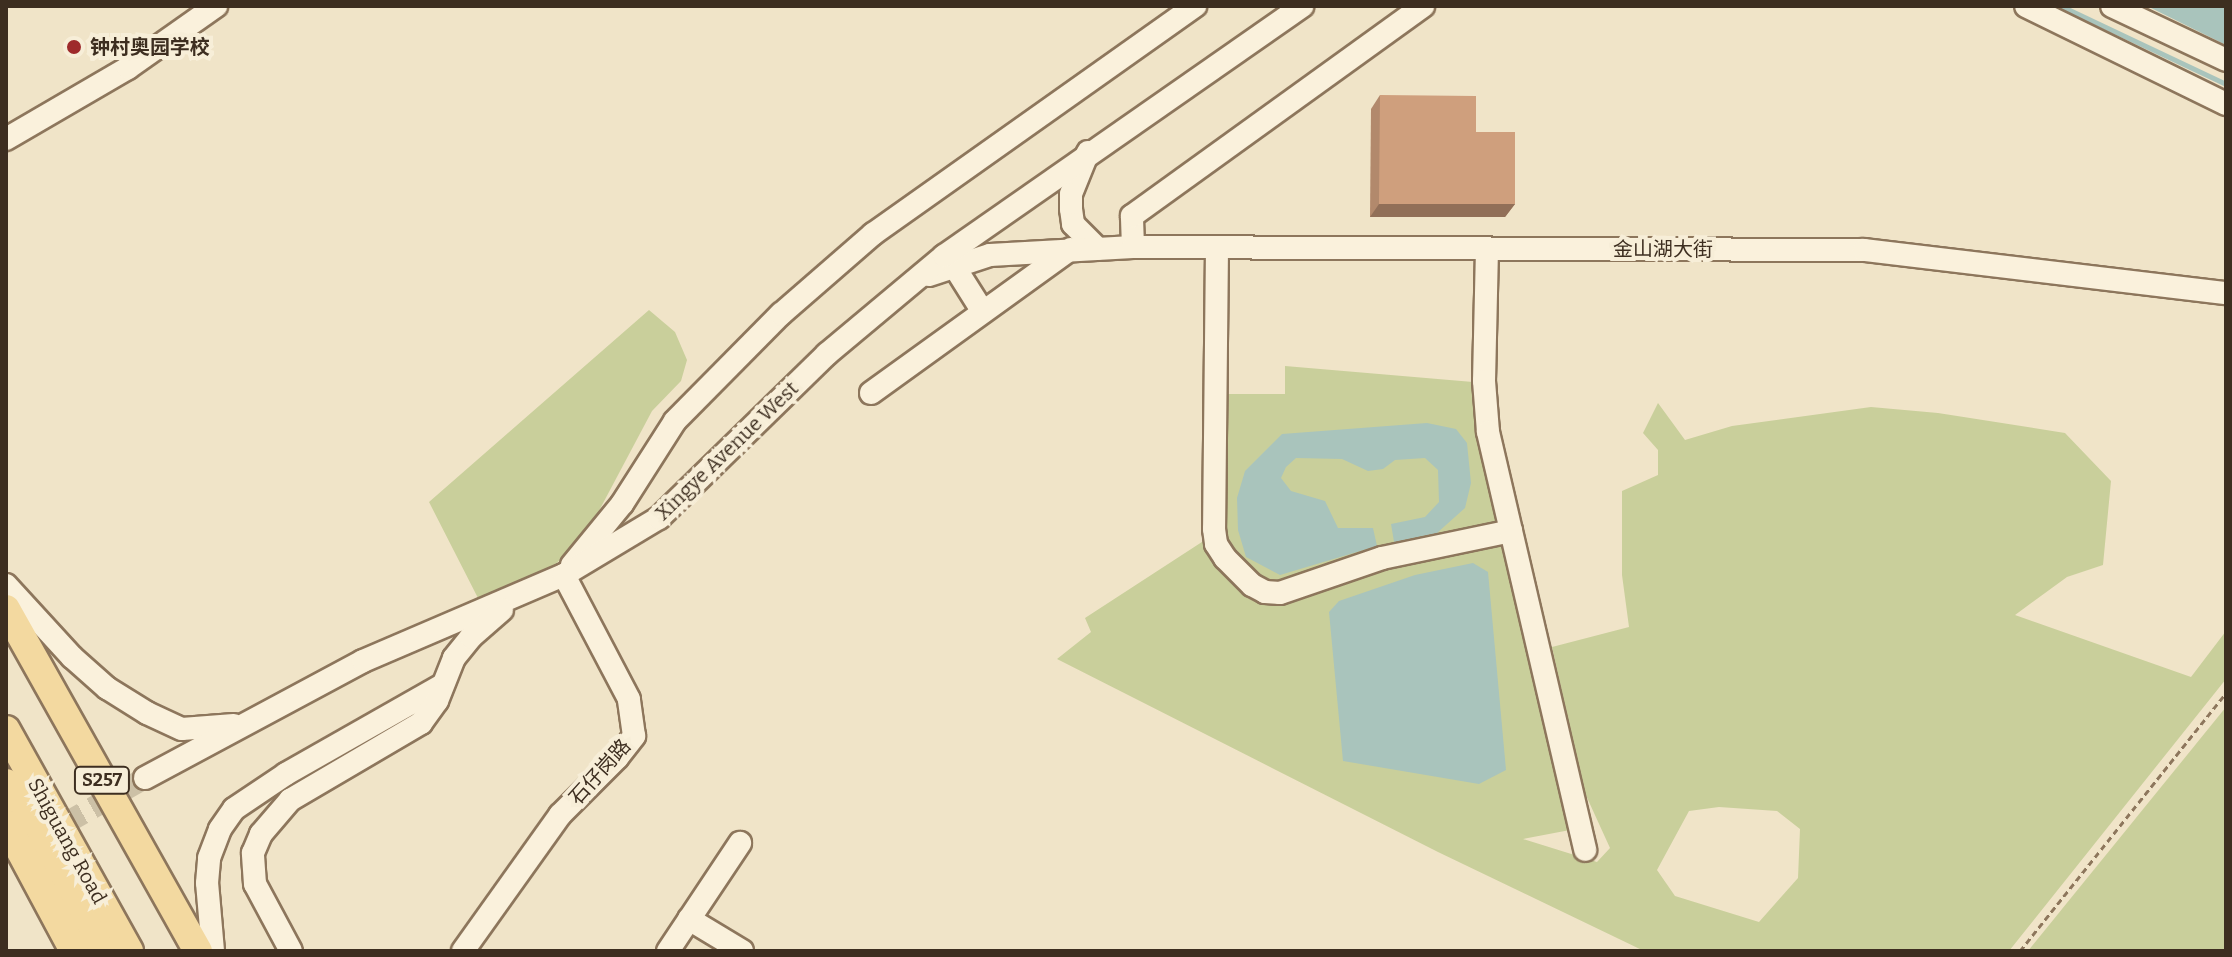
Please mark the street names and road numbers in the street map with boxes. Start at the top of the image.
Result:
street label: 金山湖大街 [1613,237,1713,261]
street label: Xingye Avenue West [651,377,803,525]
street label: 石仔岗路 [564,734,636,810]
road number: S257 [72,766,132,794]
street label: Shiguang Road [23,774,111,908]

